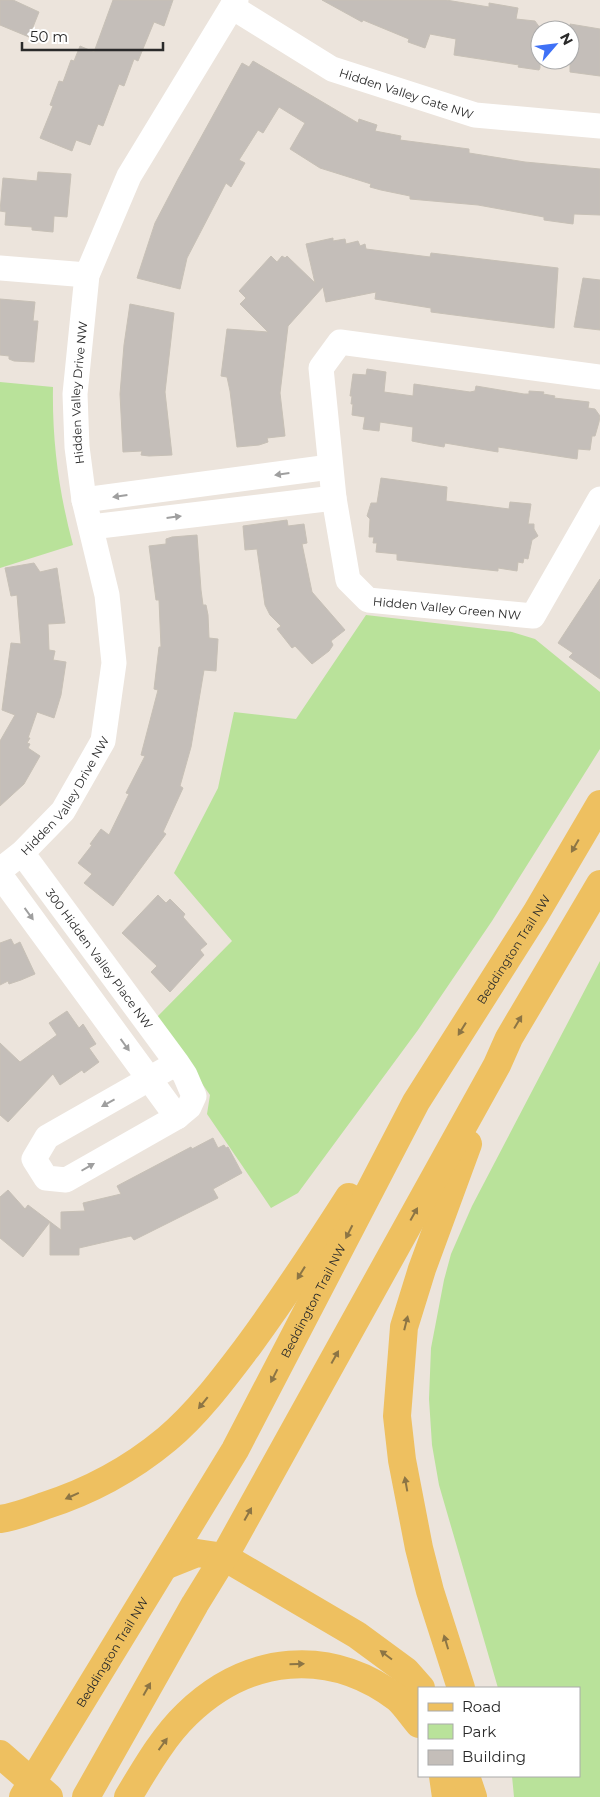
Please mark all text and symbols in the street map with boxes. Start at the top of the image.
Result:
scale bar [22,20,164,52]
north arrow [530,20,580,70]
text: 50 m [30,27,68,46]
text: N [556,30,577,48]
street label: Hidden Valley Gate NW [338,64,476,122]
street label: Hidden Valley Drive NW [67,320,90,465]
one-way arrow [273,470,289,478]
one-way arrow [112,492,128,500]
one-way arrow [166,513,182,521]
street label: Hidden Valley Green NW [372,593,522,622]
street label: Hidden Valley Drive NW [17,733,112,858]
one-way arrow [571,840,580,853]
street label: 300 Hidden Valley Place NW [43,885,157,1032]
street label: Beddington Trail NW [473,892,553,1006]
one-way arrow [24,907,34,921]
one-way arrow [514,1015,523,1028]
one-way arrow [458,1022,467,1036]
one-way arrow [120,1038,130,1052]
one-way arrow [101,1099,115,1108]
one-way arrow [81,1163,95,1171]
one-way arrow [410,1207,418,1222]
one-way arrow [345,1224,353,1239]
street label: Beddington Trail NW [277,1241,348,1360]
one-way arrow [296,1266,306,1279]
one-way arrow [402,1316,410,1331]
one-way arrow [331,1349,339,1364]
one-way arrow [270,1369,278,1383]
one-way arrow [198,1396,209,1409]
one-way arrow [402,1476,410,1492]
one-way arrow [65,1492,79,1500]
one-way arrow [243,1507,252,1521]
street label: Beddington Trail NW [72,1594,151,1710]
one-way arrow [442,1634,450,1649]
one-way arrow [379,1650,393,1660]
one-way arrow [289,1659,305,1667]
one-way arrow [143,1682,152,1695]
legend [418,1687,580,1777]
text: Road [462,1697,501,1716]
text: Park [462,1722,496,1741]
one-way arrow [158,1737,168,1751]
text: Building [462,1747,526,1766]

